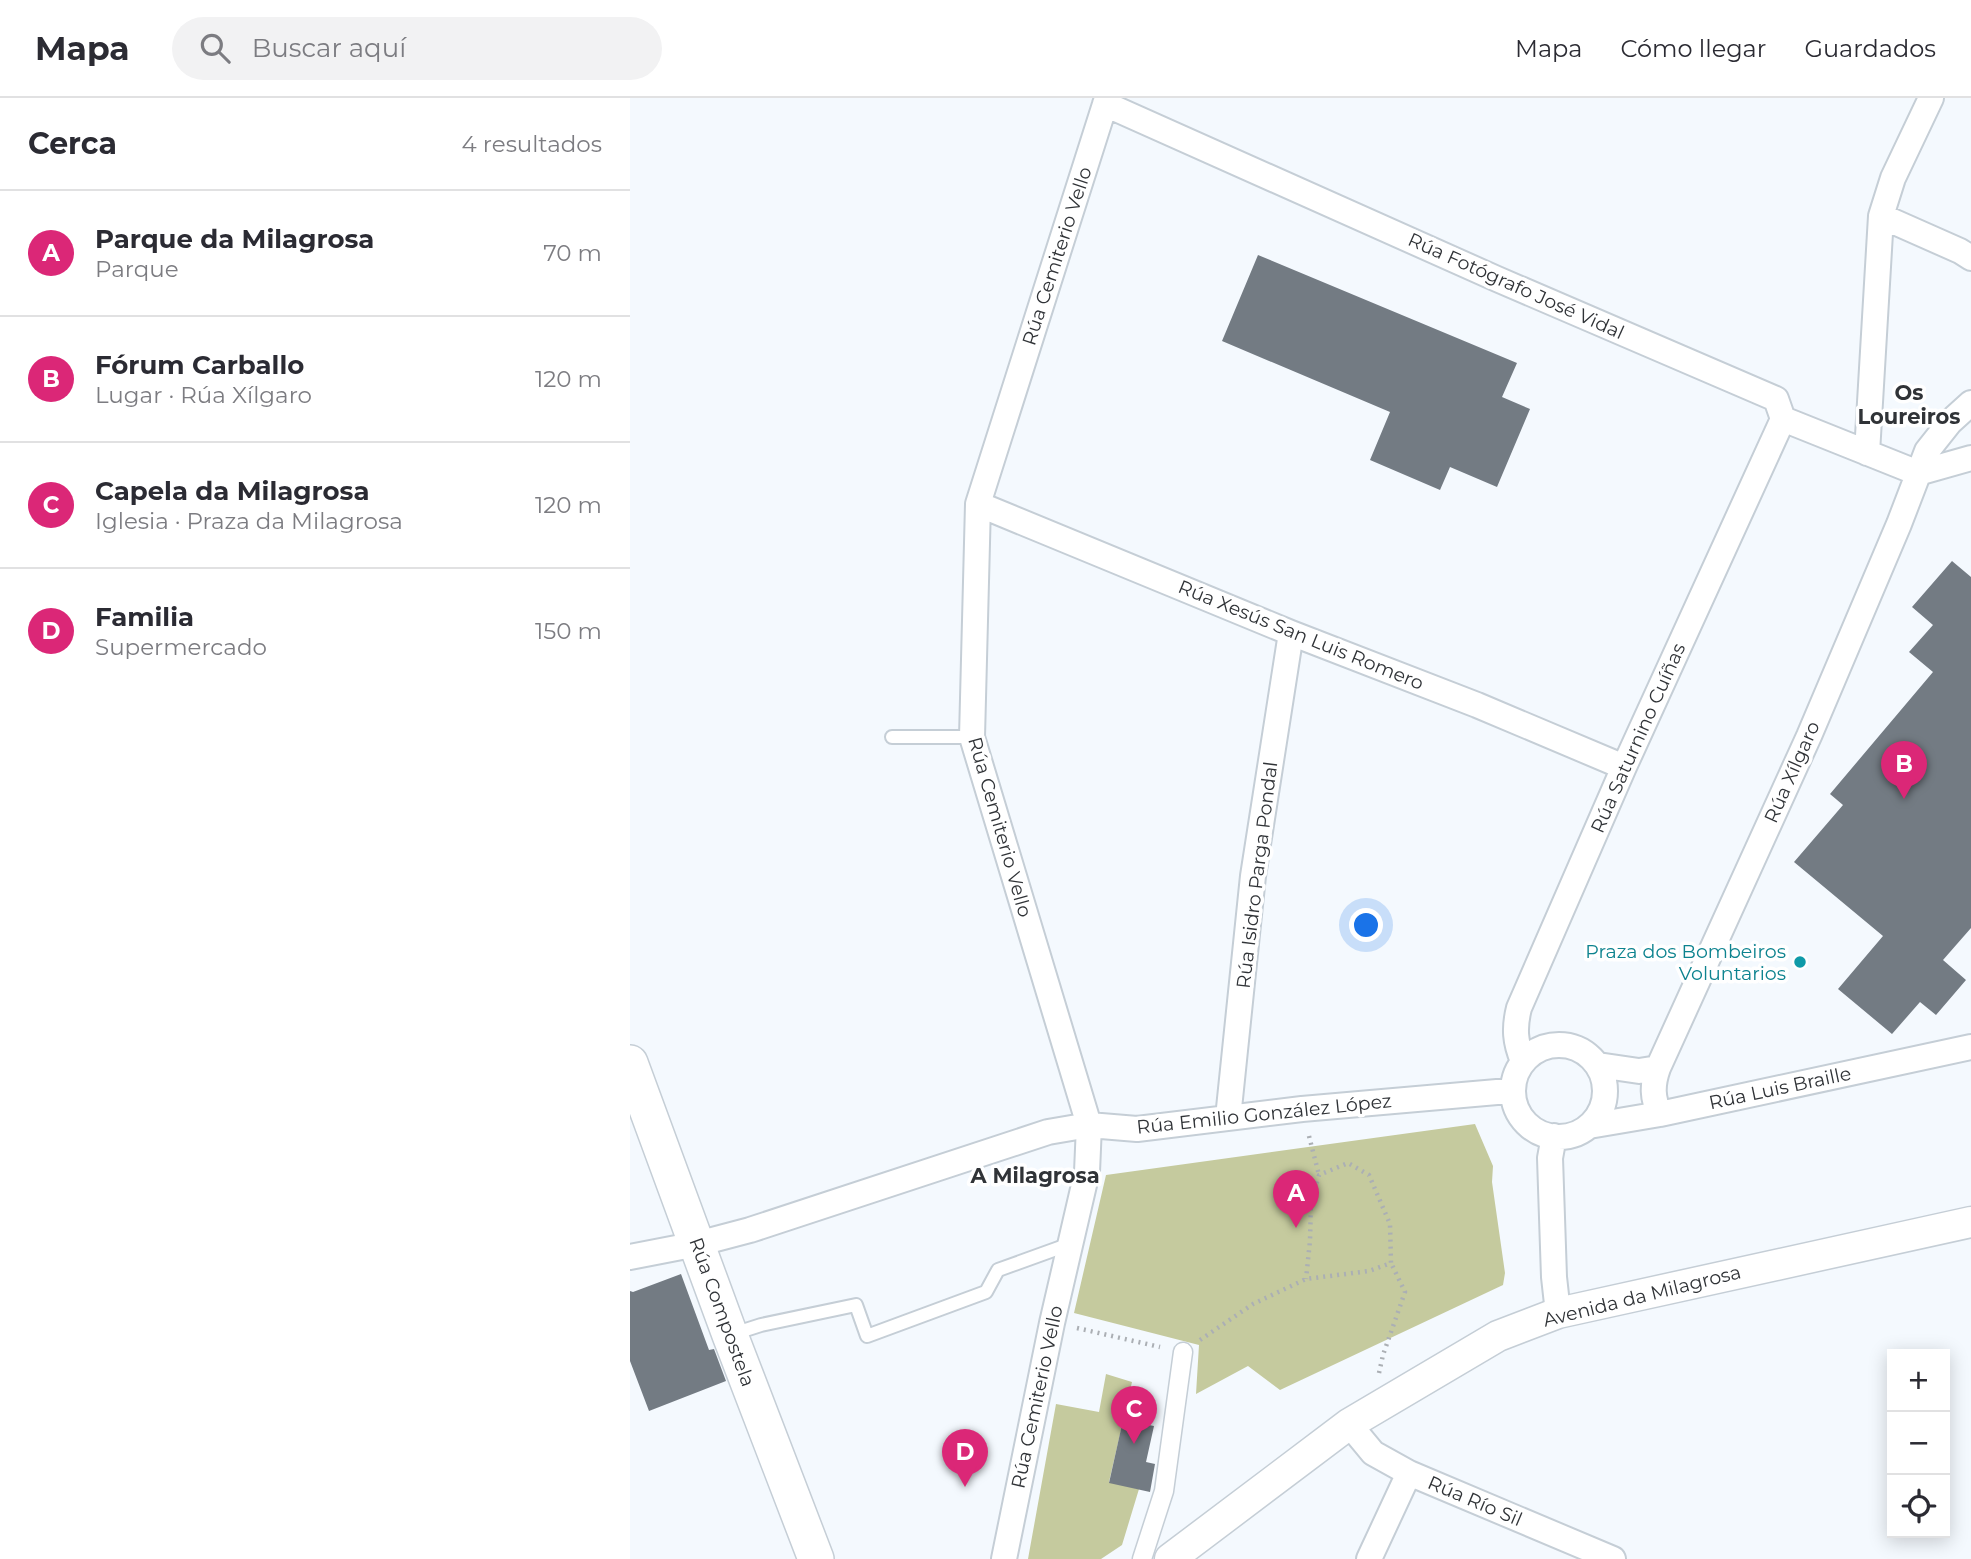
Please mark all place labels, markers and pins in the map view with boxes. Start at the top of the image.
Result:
pin: B [1881,741,1927,799]
place label: Praza dos Bombeiros Voluntarios [1585,940,1786,985]
marker: Praza dos Bombeiros Voluntarios [1792,954,1808,970]
pin: A [1273,1170,1319,1228]
pin: C [1111,1386,1157,1444]
pin: D [942,1429,988,1487]

